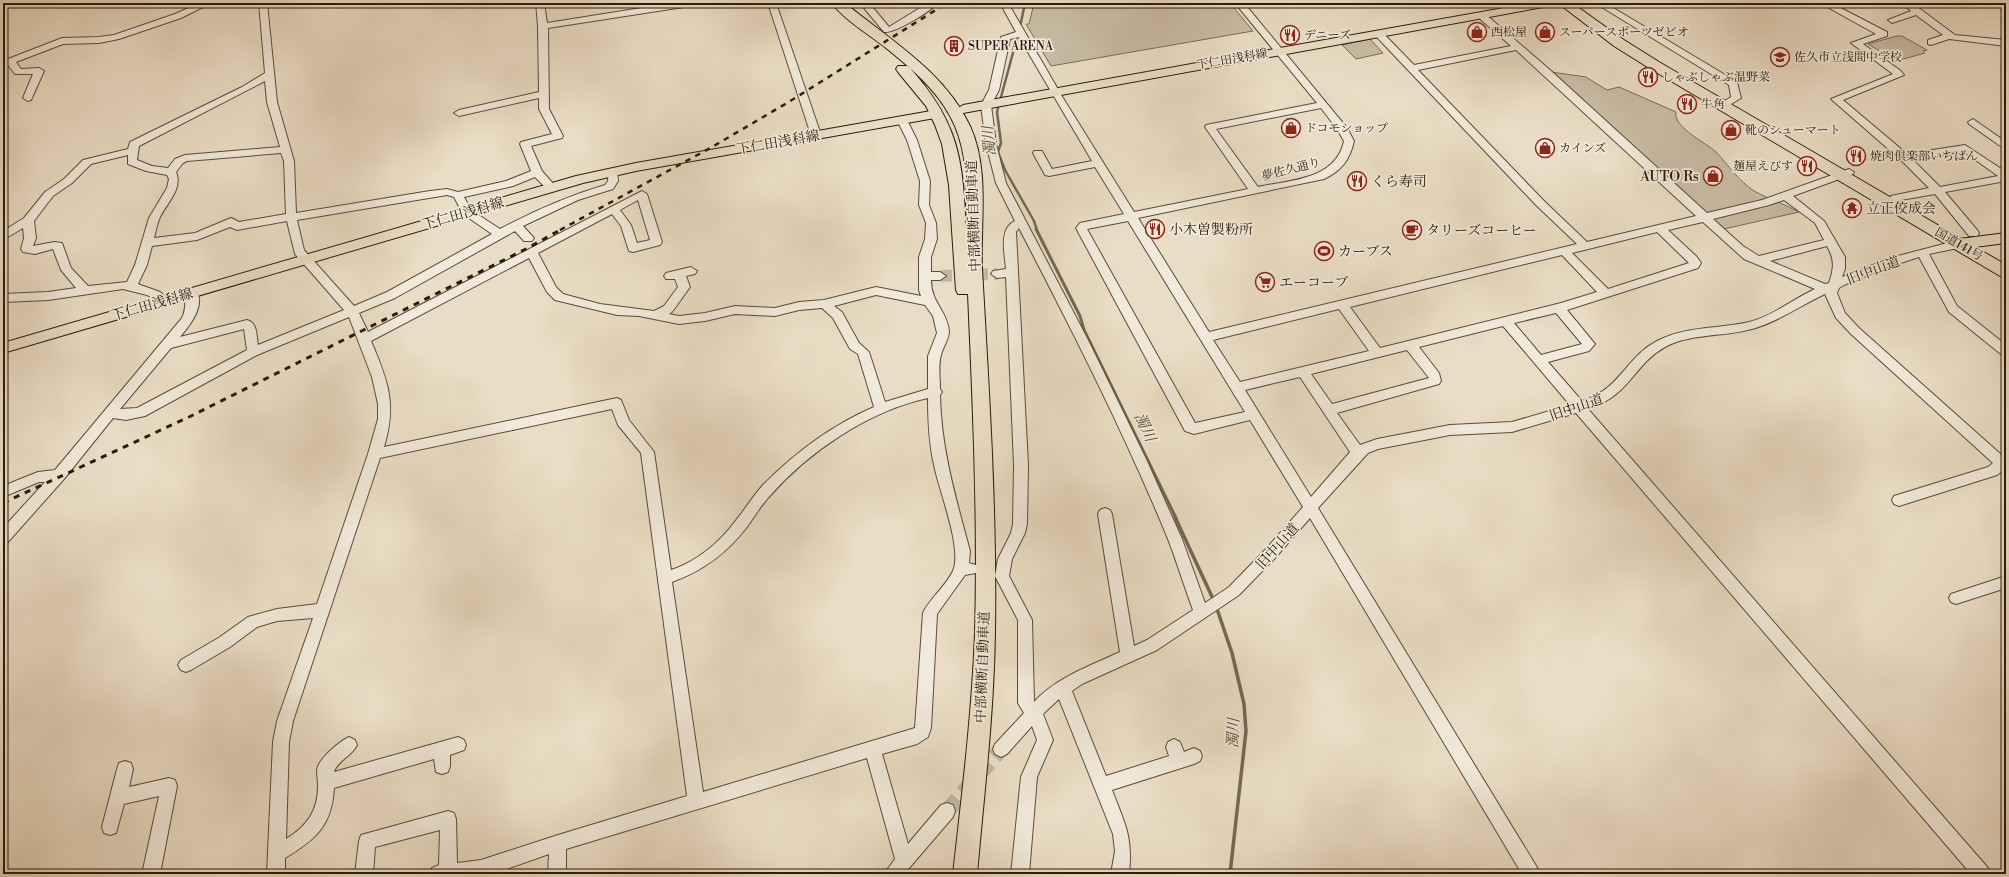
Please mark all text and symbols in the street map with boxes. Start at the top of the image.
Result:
shop icon: 西松屋 [1466,21,1488,43]
shop icon: スーパースポーツゼビオ [1534,21,1556,43]
restaurant icon: デニーズ [1279,24,1301,46]
place label: 西松屋 [1491,25,1527,40]
place label: スーパースポーツゼビオ [1559,25,1689,40]
place label: デニーズ [1304,28,1351,43]
building icon: SUPER ARENA [943,35,965,57]
place label: SUPER ARENA [968,39,1054,54]
street label: 下仁田浅科線 [1195,46,1269,73]
school or university icon: 佐久市立浅間中学校 [1769,46,1791,68]
place label: 佐久市立浅間中学校 [1794,50,1902,65]
restaurant icon: しゃぶしゃぶ温野菜 [1637,66,1659,88]
place label: しゃぶしゃぶ温野菜 [1662,70,1770,85]
restaurant icon: 牛角 [1676,93,1698,115]
place label: 牛角 [1701,97,1725,112]
shop icon: ドコモショップ [1280,117,1302,139]
shop icon: 靴のシューマート [1720,119,1742,141]
place label: ドコモショップ [1305,121,1388,136]
water label: 濁川 [978,123,1001,157]
place label: 靴のシューマート [1745,123,1841,138]
street label: 下仁田浅科線 [735,127,821,159]
shop icon: カインズ [1534,137,1556,159]
place label: カインズ [1559,141,1606,156]
restaurant icon: 焼肉倶楽部いちばん [1845,145,1867,167]
place label: 焼肉倶楽部いちばん [1870,149,1978,164]
street label: 夢佐久通り [1260,155,1322,184]
restaurant icon: 麺屋えびす [1796,155,1818,177]
place label: 麺屋えびす [1733,159,1793,174]
street label: 中部横断自動車道 [963,160,985,272]
shop icon: AUTO Rs [1702,165,1724,187]
place label: AUTO Rs [1639,168,1699,186]
restaurant icon: くら寿司 [1346,170,1368,192]
place label: くら寿司 [1371,173,1427,191]
street label: 下仁田浅科線 [420,194,506,234]
temple icon: 立正佼成会 [1841,197,1863,219]
place label: 立正佼成会 [1866,200,1936,218]
restaurant icon: 小木曽製粉所 [1144,218,1166,240]
cafe icon: タリーズコーヒー [1401,219,1423,241]
place label: 小木曽製粉所 [1169,221,1253,239]
place label: タリーズコーヒー [1426,222,1537,240]
street label: 国道141号 [1932,225,1985,264]
sports icon: カーブス [1313,240,1335,262]
place label: カーブス [1338,243,1393,261]
street label: 旧中山道 [1844,252,1903,289]
supermarket icon: エーコープ [1254,271,1276,293]
place label: エーコープ [1279,274,1348,292]
street label: 下仁田浅科線 [109,285,195,325]
street label: 旧中山道 [1547,390,1606,426]
water label: 濁川 [1129,410,1161,447]
street label: 旧中山道 [1252,520,1303,573]
street label: 中部横断自動車道 [972,611,994,723]
water label: 濁川 [1223,716,1244,748]

